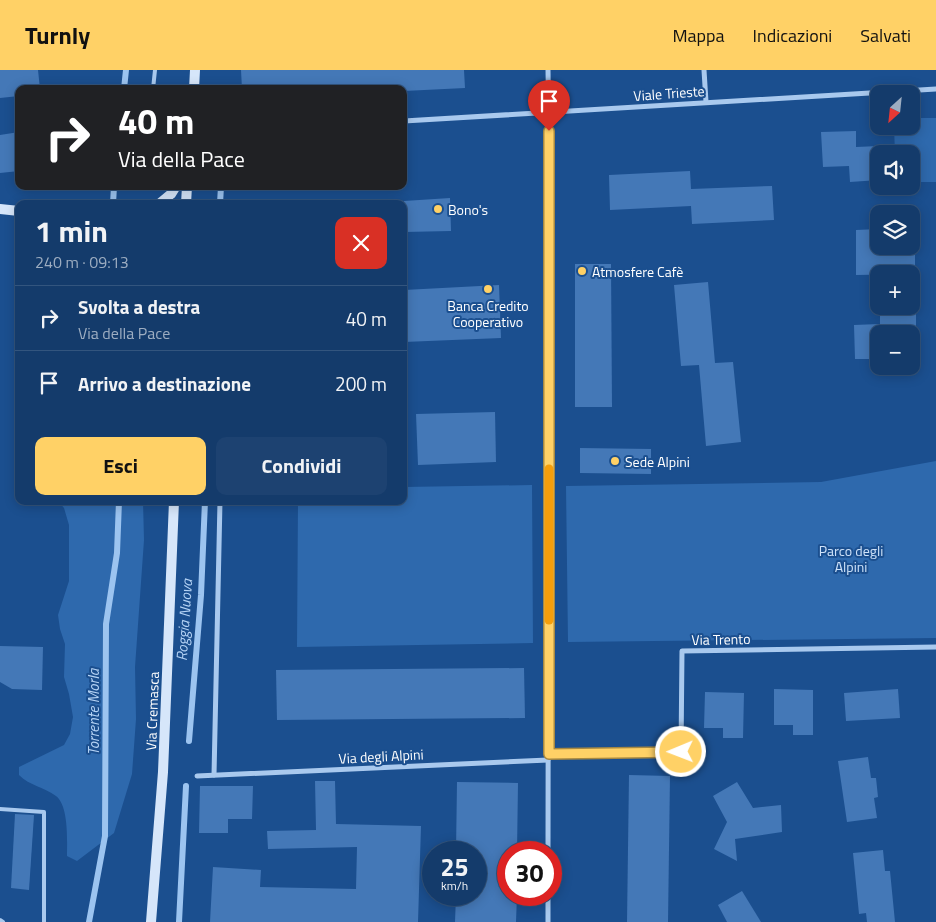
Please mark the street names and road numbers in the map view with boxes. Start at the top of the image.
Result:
street label: Viale Trieste [633,80,705,106]
street label: Via Trento [691,628,751,650]
street label: Via Cremasca [140,671,164,751]
street label: Via degli Alpini [338,743,424,769]

